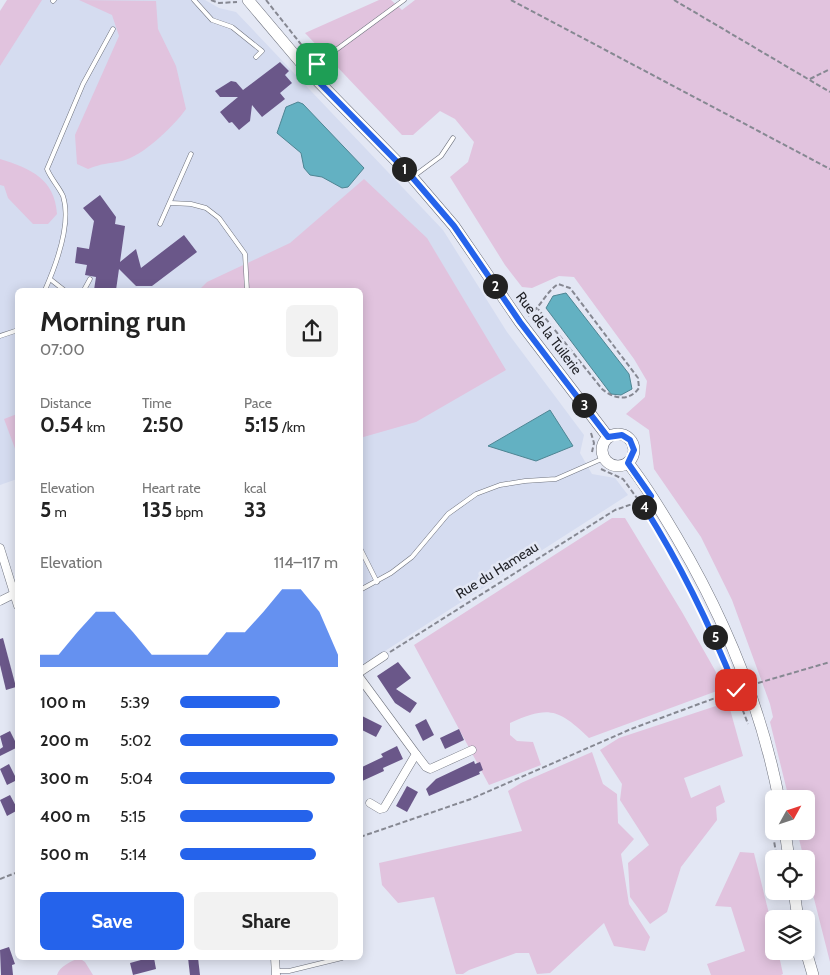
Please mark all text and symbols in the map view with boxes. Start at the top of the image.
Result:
pin [296,43,338,85]
icon: arrive [303,50,331,78]
pin: 1 [392,156,416,182]
text: 1 [402,160,407,178]
pin: 2 [482,274,508,298]
text: 2 [492,277,499,295]
street label: Rue de la Tuilerie [512,288,586,378]
text: Morning run [40,304,186,338]
button: share [286,305,338,357]
text: 07:00 [40,340,85,359]
pin: 3 [572,392,596,418]
text: Distance [40,394,92,412]
text: Time [142,394,172,412]
text: Pace [244,394,272,412]
text: 3 [581,396,588,414]
text: 0.54 [40,412,84,437]
text: 2:50 [142,412,184,437]
text: 5:15 [244,412,279,437]
text: km [84,418,105,436]
text: /km [279,418,305,436]
text: Elevation [40,479,95,497]
text: Heart rate [142,479,201,497]
text: kcal [244,479,266,497]
pin: 4 [632,494,656,520]
text: 5 [40,497,51,522]
text: 135 [142,497,172,522]
text: 33 [244,497,267,522]
text: 4 [640,498,649,516]
text: m [51,503,67,521]
text: bpm [172,503,203,521]
street label: Rue du Hameau [452,537,542,603]
text: Elevation [40,553,103,572]
text: 114–117 m [274,553,338,572]
pin: 5 [702,624,728,650]
text: 5 [712,628,719,646]
pin [715,669,757,711]
icon: check [722,676,750,704]
text: 100 m [40,693,86,712]
text: 5:39 [120,693,150,712]
text: 200 m [40,731,89,750]
text: 5:02 [120,731,152,750]
text: 300 m [40,769,89,788]
text: 5:04 [120,769,152,788]
north arrow [765,790,815,840]
map controls [765,790,815,960]
text: 400 m [40,807,90,826]
text: 5:15 [120,807,146,826]
text: 500 m [40,845,89,864]
text: 5:14 [120,845,146,864]
button: locate [765,850,815,900]
button: Save [40,892,184,950]
button: Share [194,892,338,950]
button: layers [765,910,815,960]

